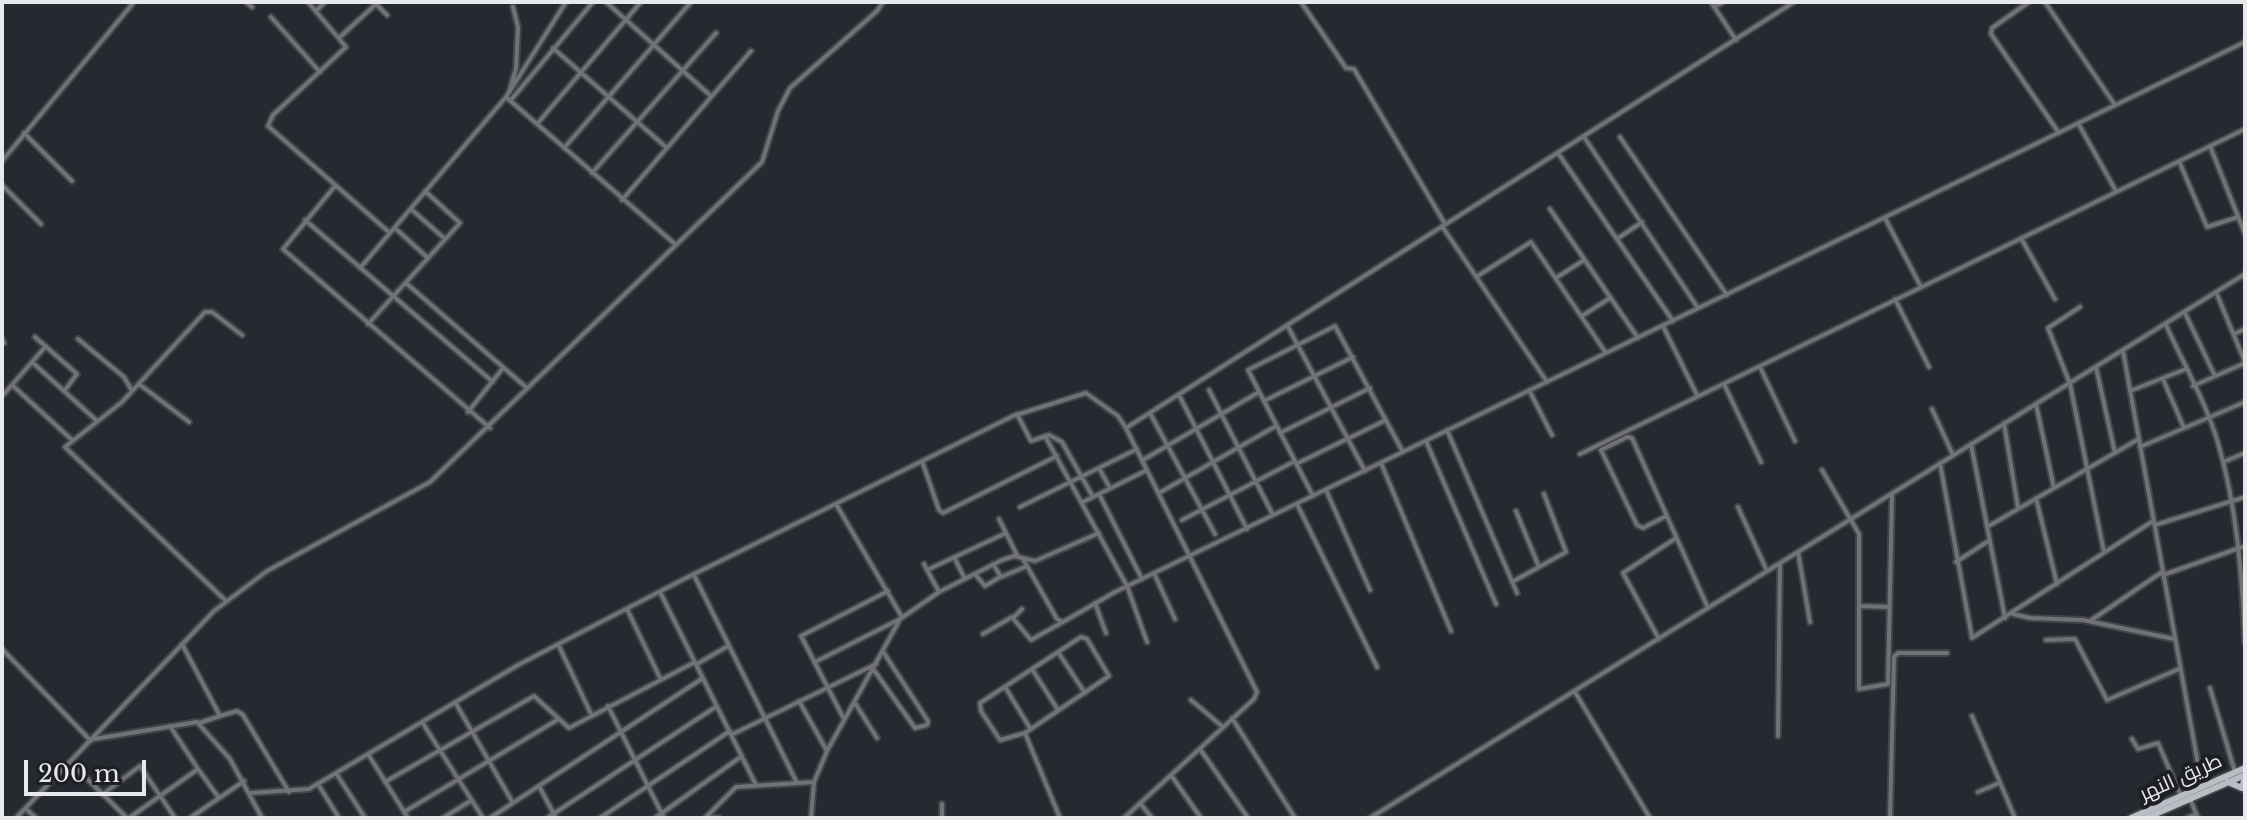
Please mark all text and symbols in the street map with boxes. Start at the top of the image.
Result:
scale bar [28,744,150,794]
street label: طريق النهر [2136,749,2226,807]
text: 200 m [38,759,120,788]

